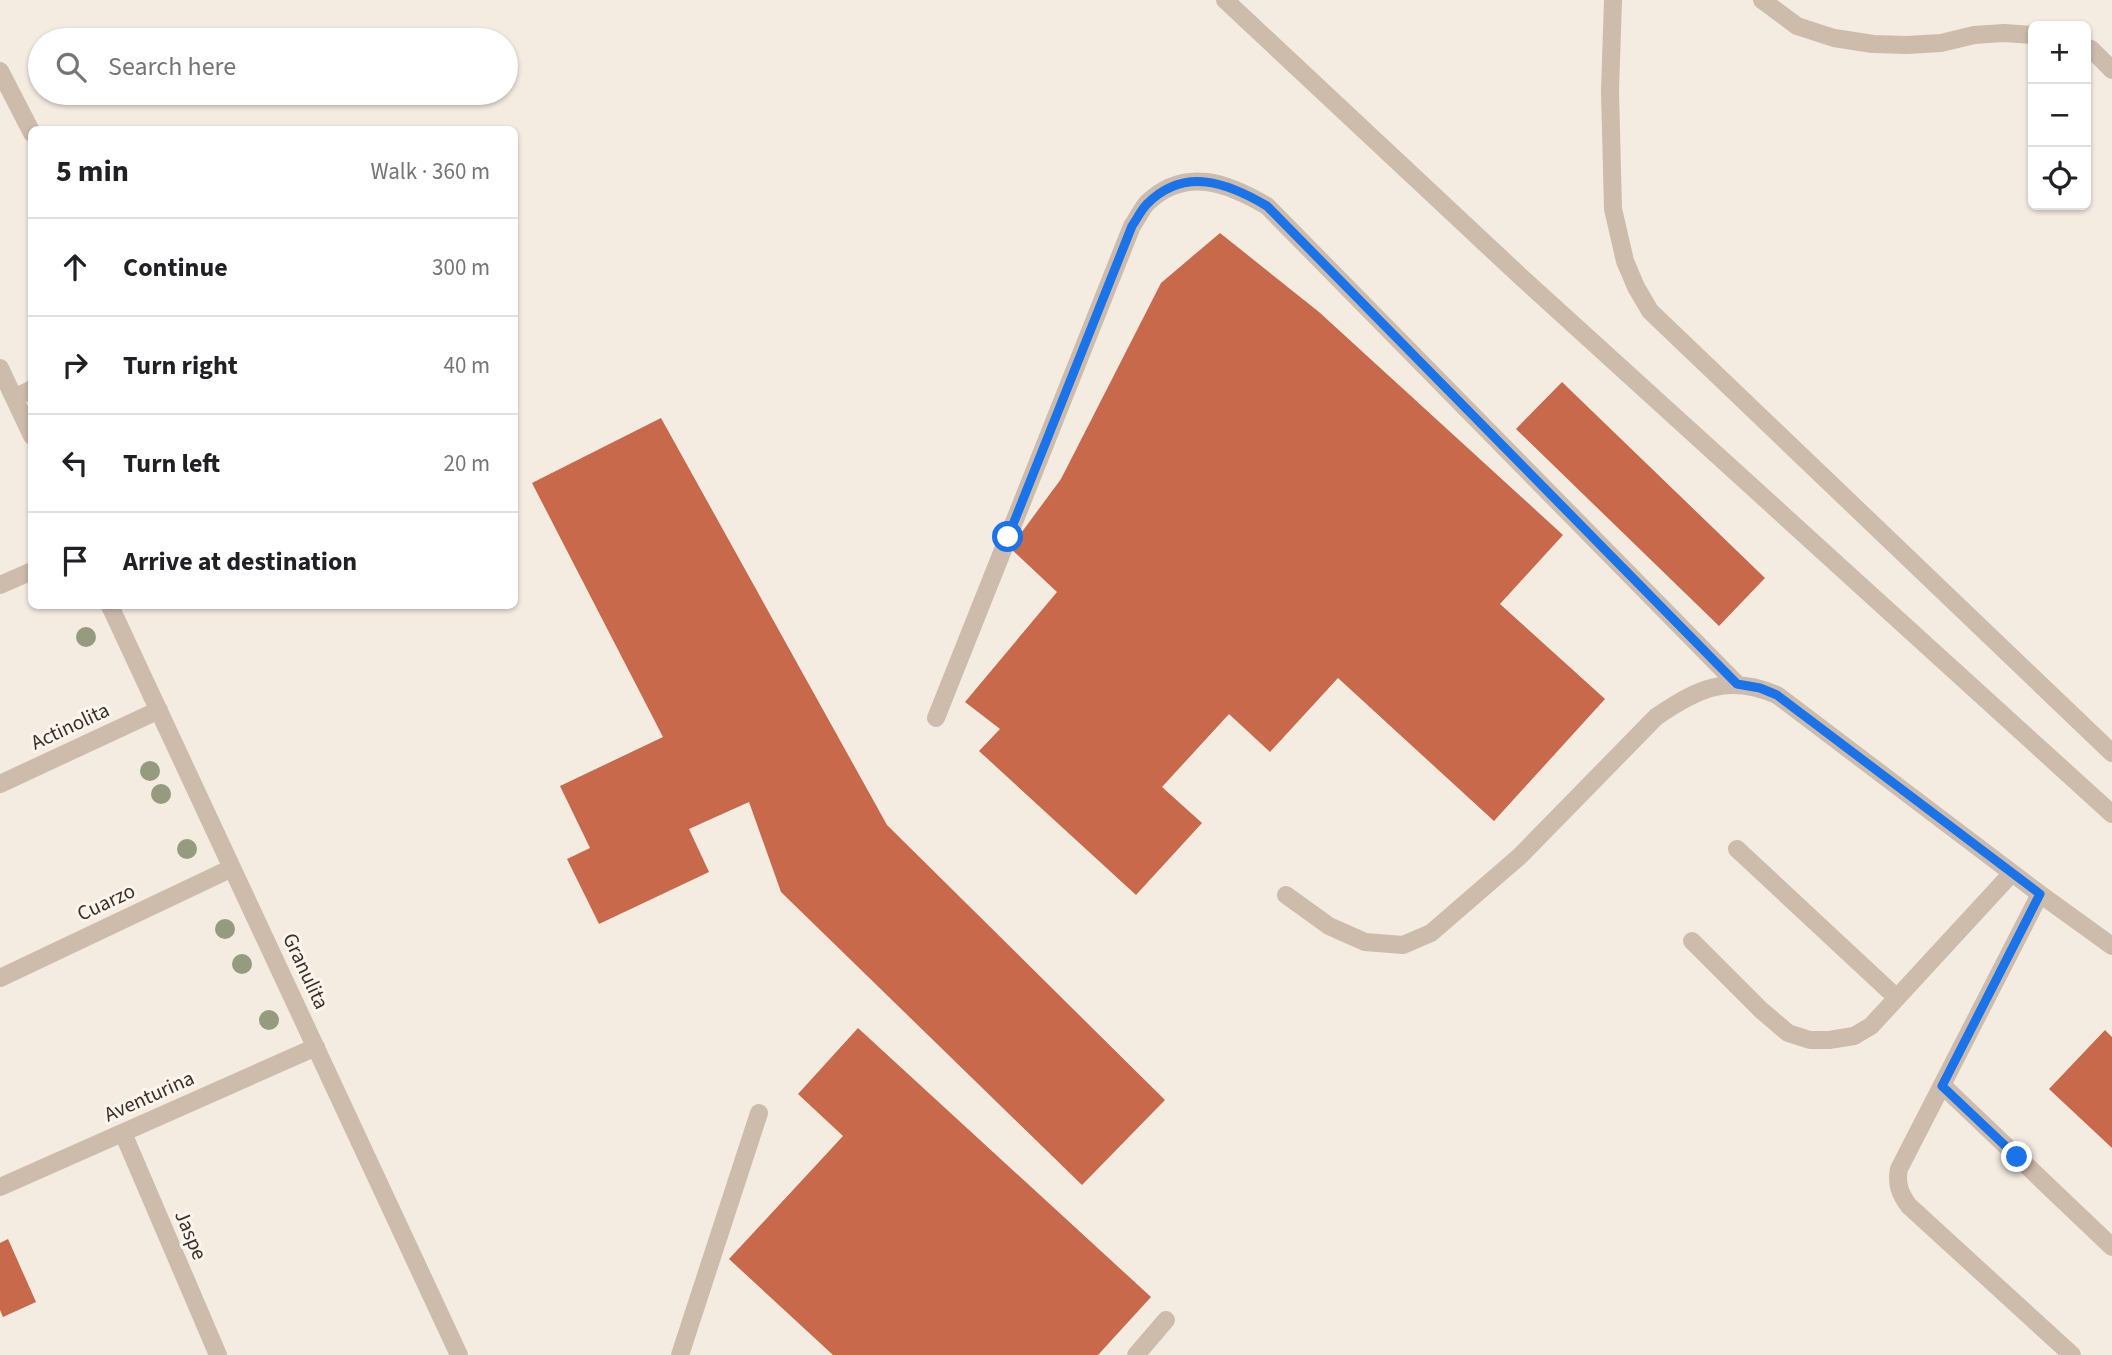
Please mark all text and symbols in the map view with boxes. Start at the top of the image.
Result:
map controls [2028,21,2091,210]
button: + [2028,21,2091,84]
search box [28,28,518,105]
icon: search [52,48,90,86]
text: Search here [108,48,236,85]
button: − [2028,84,2091,147]
button: locate [2028,147,2091,210]
text: 5 min [56,150,129,193]
text: Walk · 360 m [371,155,490,188]
icon: ahead [56,248,94,286]
text: Continue [123,249,228,286]
text: 300 m [432,251,490,284]
icon: right [56,346,94,384]
text: Turn right [123,347,238,384]
text: 40 m [443,349,490,382]
icon: left [56,444,94,482]
text: Turn left [123,445,220,482]
text: 20 m [443,447,490,480]
route start [992,521,1023,552]
icon: arrive [56,542,94,580]
text: Arrive at destination [123,543,357,580]
street label: Actinolita [26,695,114,757]
street label: Cuarzo [72,875,140,929]
street label: Granulita [275,928,337,1014]
street label: Aventurina [99,1063,199,1129]
route end [2001,1141,2032,1172]
street label: Jaspe [167,1205,215,1265]

